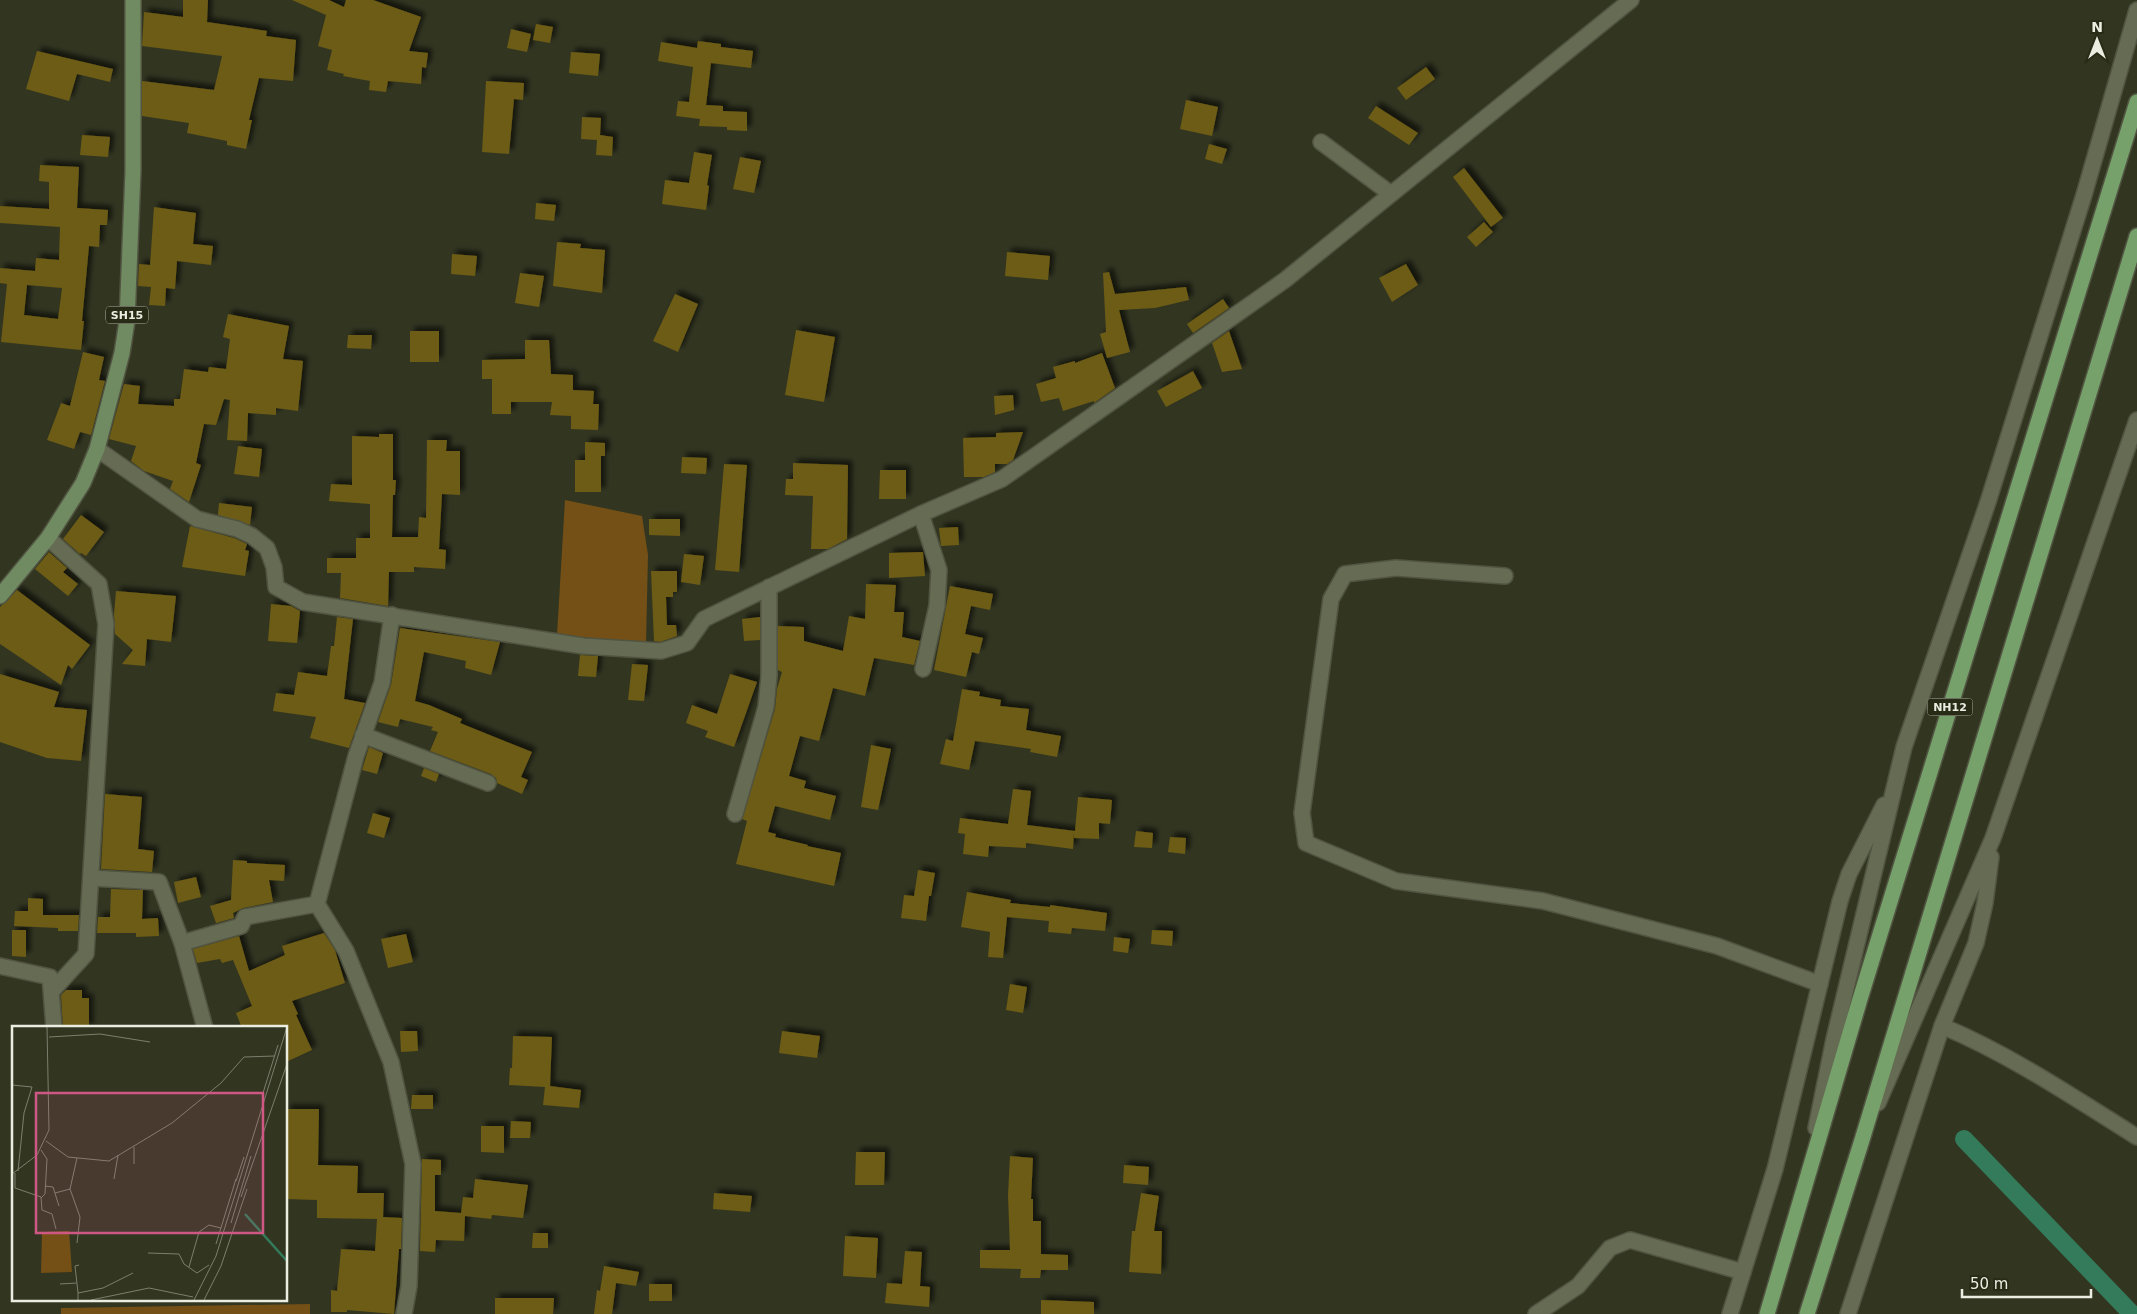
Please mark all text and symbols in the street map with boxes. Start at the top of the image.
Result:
north arrow [2072,15,2122,65]
text: N [2091,19,2103,35]
road number: SH15 [106,306,148,324]
road number: NH12 [1928,699,1972,716]
inset map [12,1026,288,1302]
scale bar [1962,1266,2091,1298]
text: 50 m [1970,1275,2008,1293]

